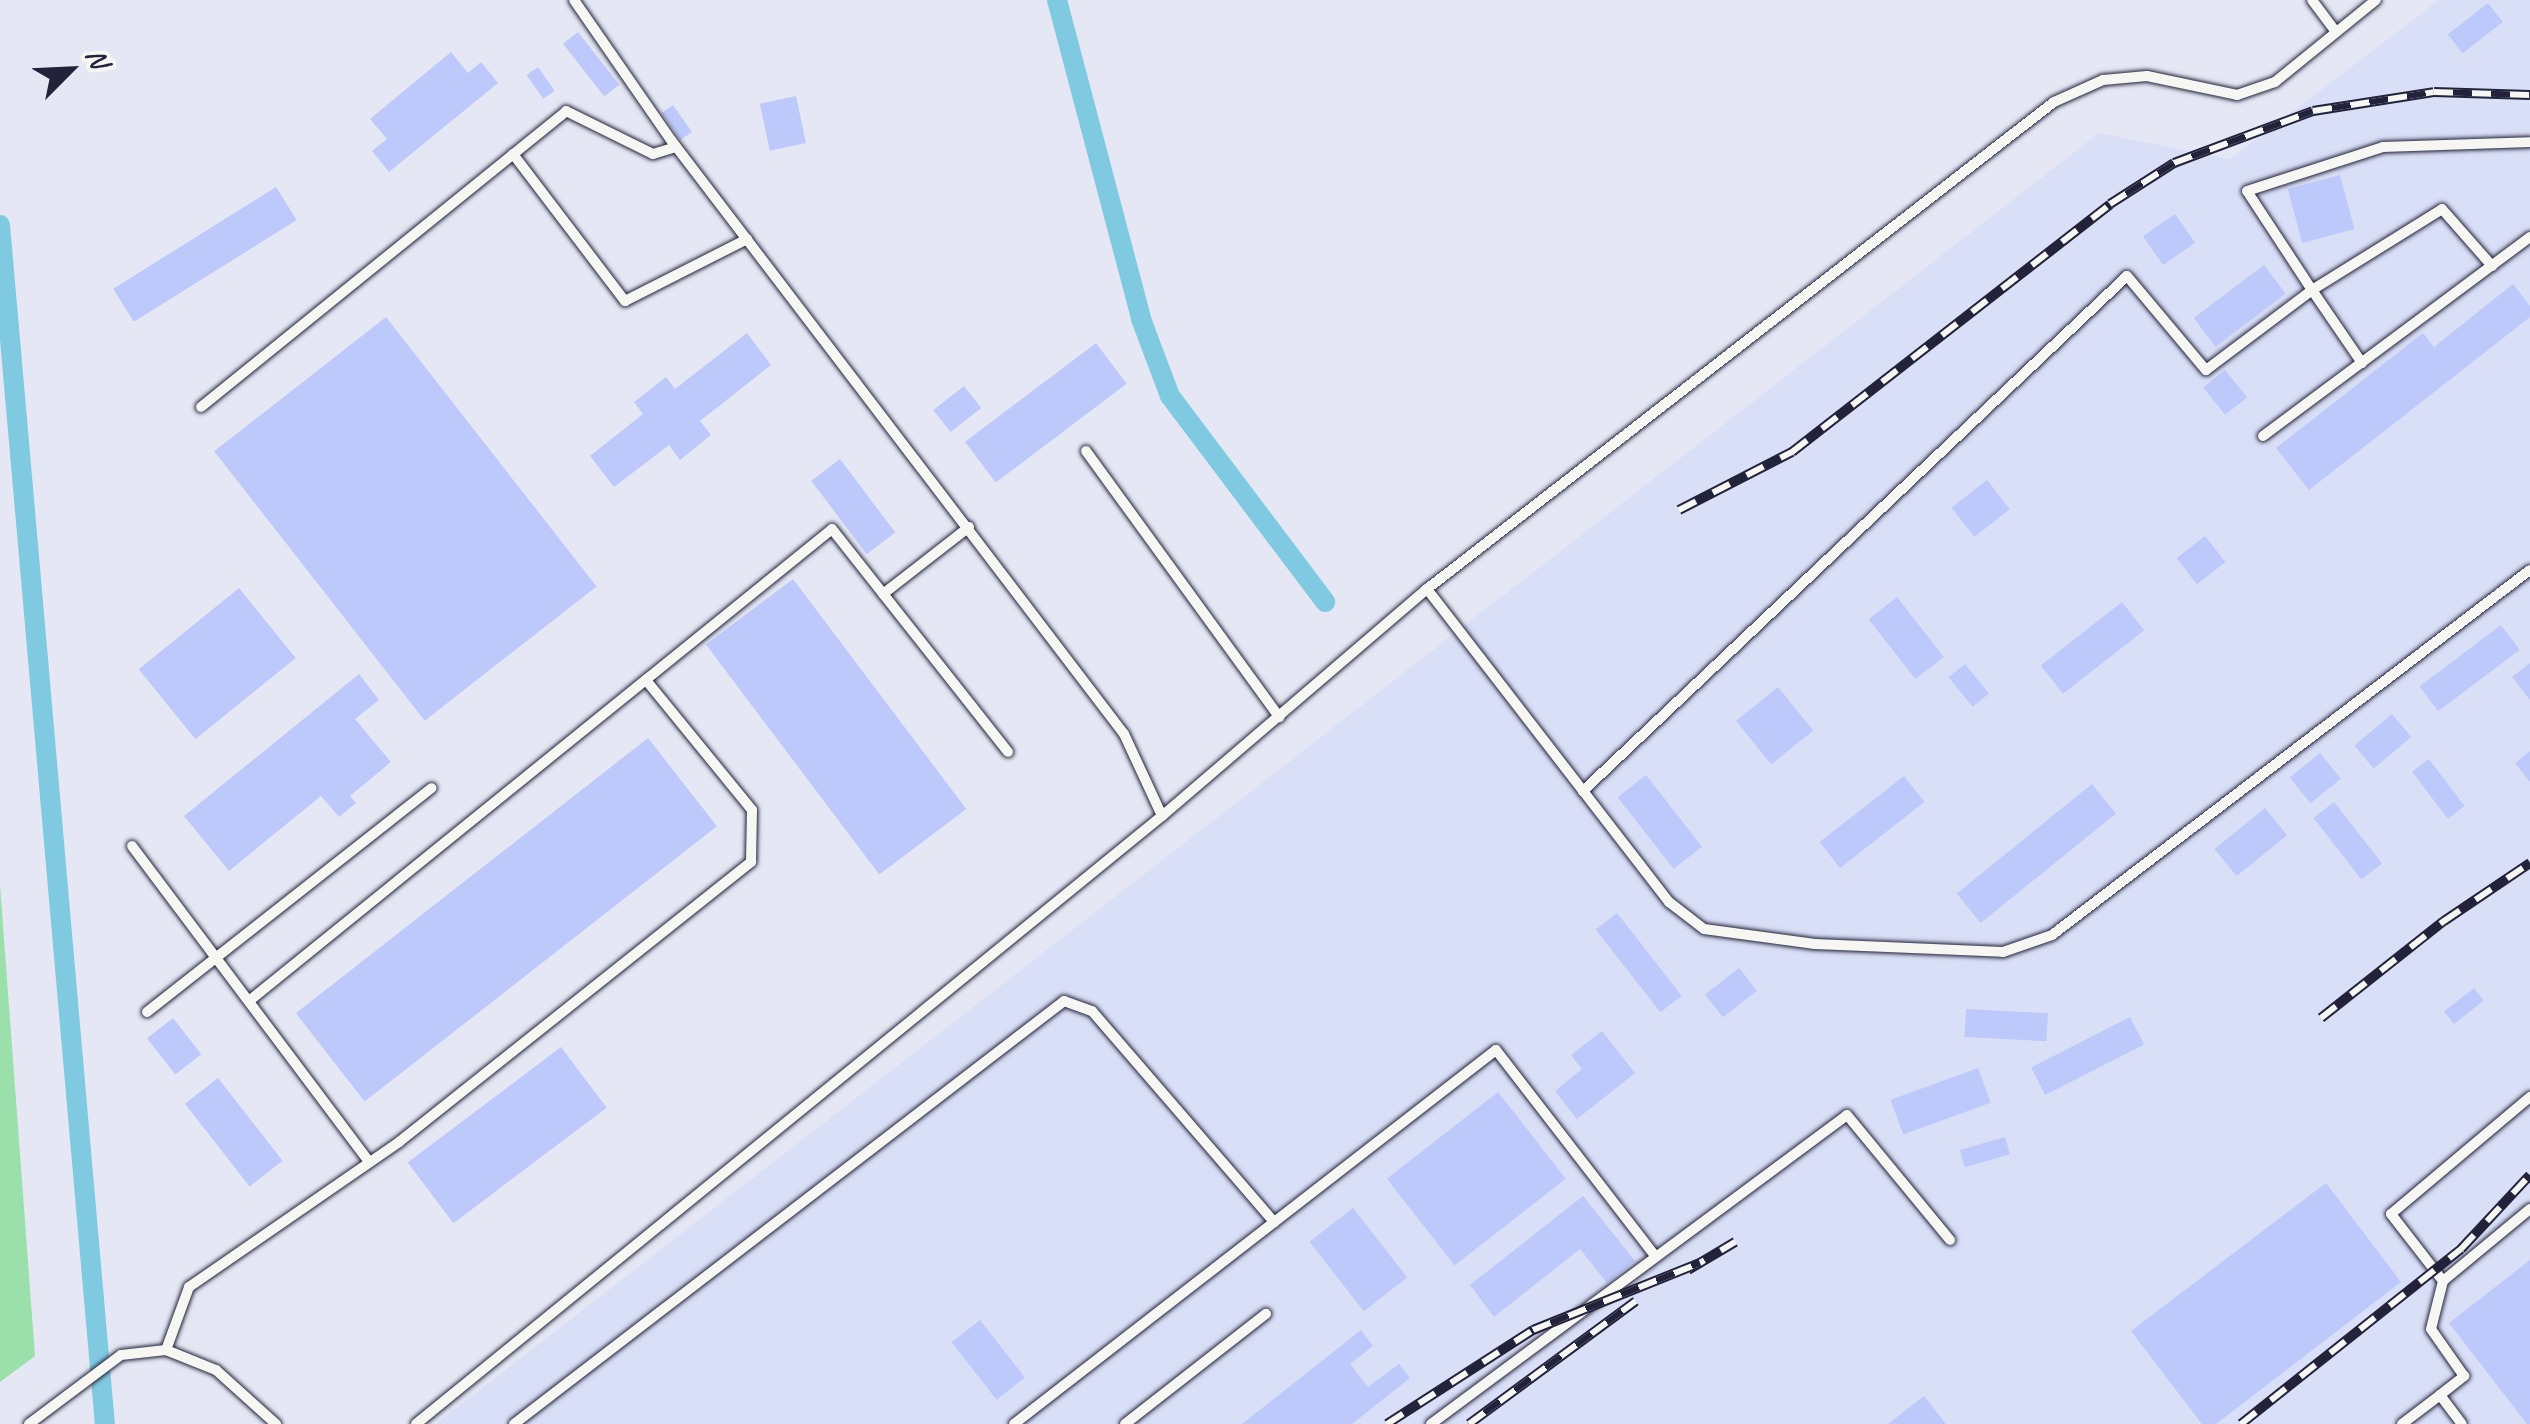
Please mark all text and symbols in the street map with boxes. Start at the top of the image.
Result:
north arrow [20,20,120,120]
text: N [78,43,117,73]

